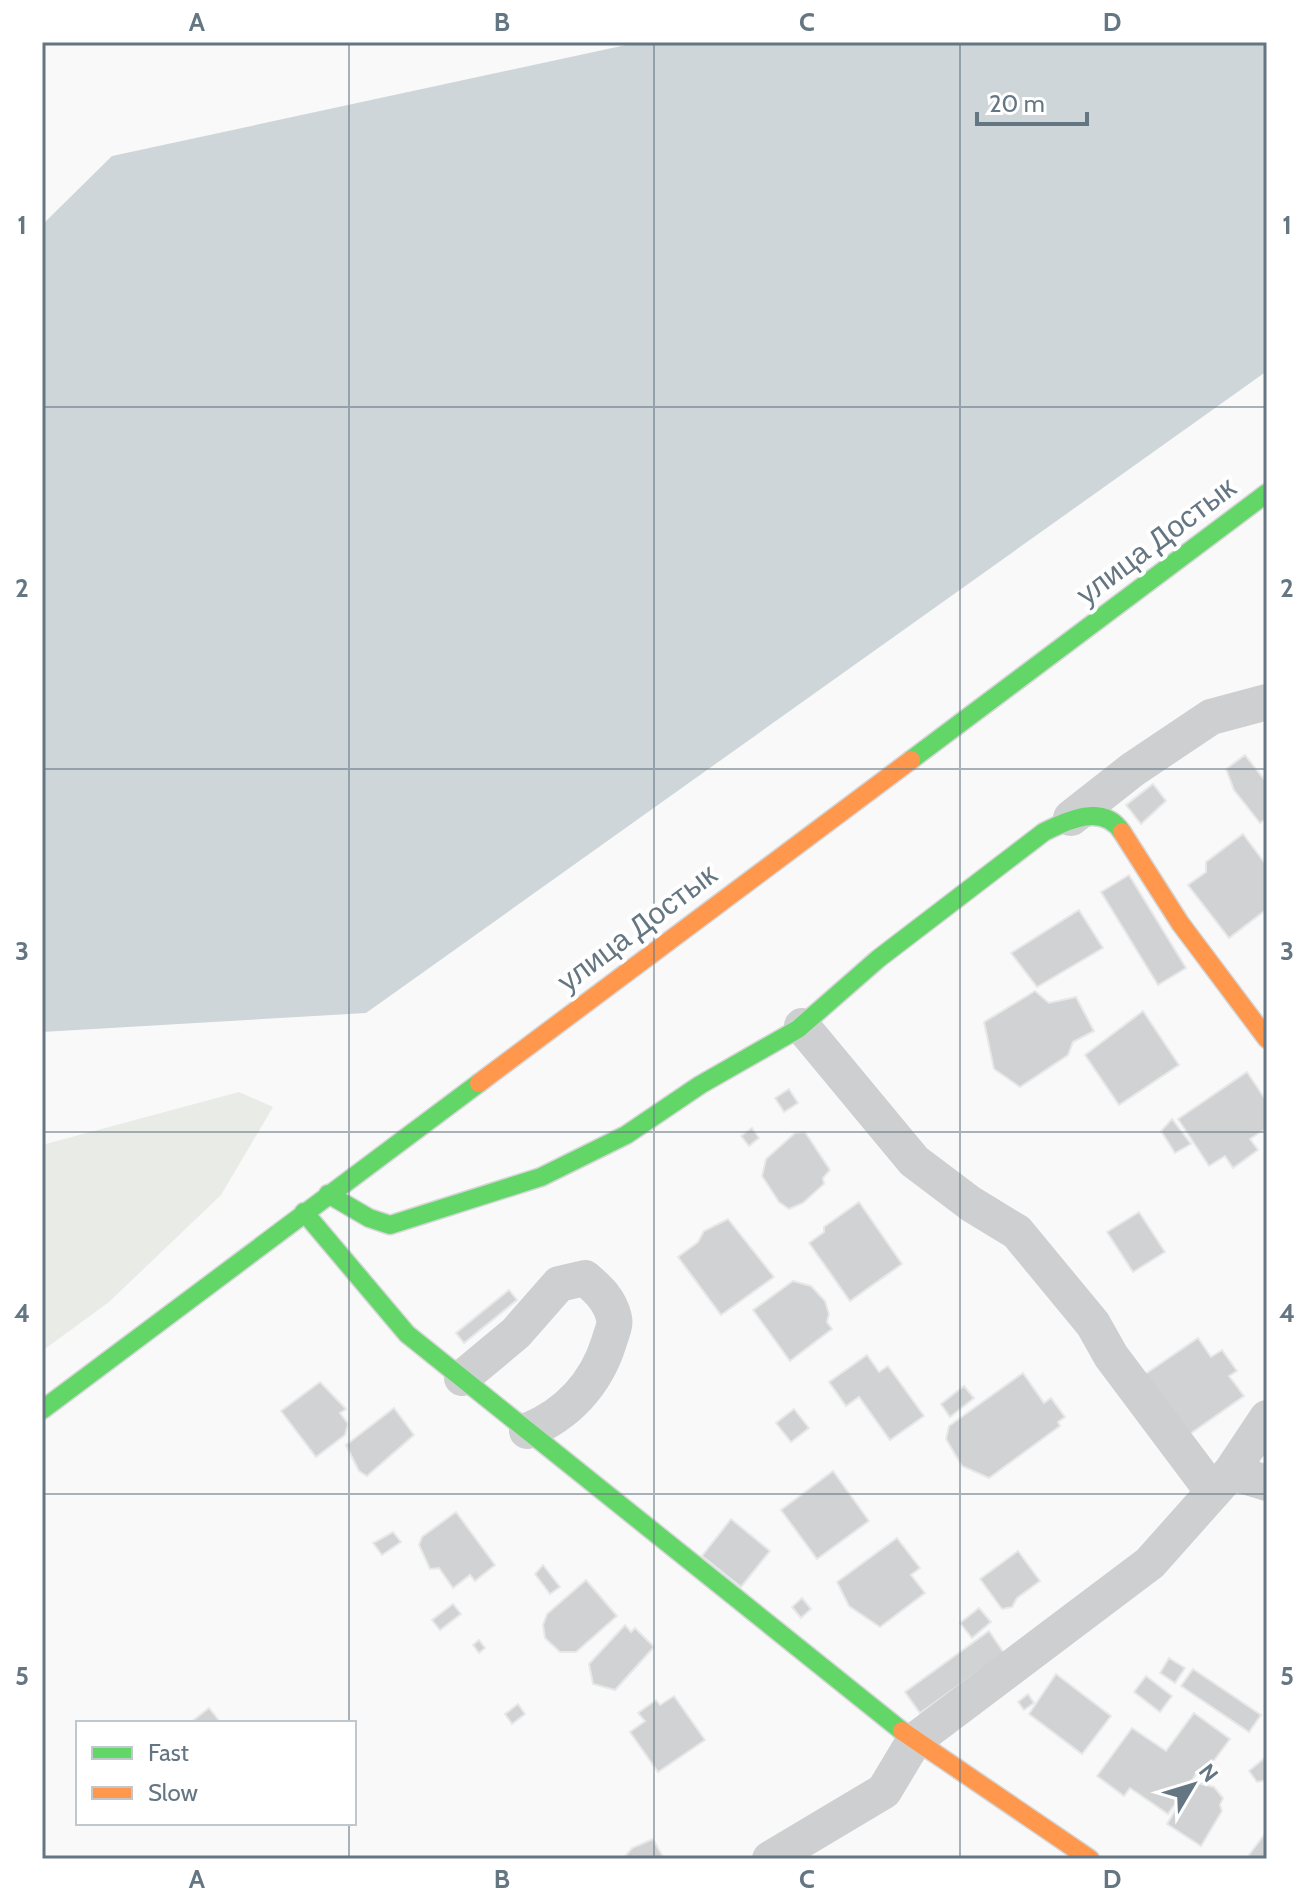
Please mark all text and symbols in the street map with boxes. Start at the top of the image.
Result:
text: A [189,6,206,38]
text: B [494,6,510,38]
text: C [799,6,815,38]
text: D [1103,6,1121,38]
scale bar [977,76,1087,126]
text: 20 m [989,89,1045,118]
text: 1 [17,209,27,241]
text: 1 [1282,209,1292,241]
street label: улица Достык [1069,468,1243,613]
text: 2 [15,572,29,604]
text: 2 [1280,572,1294,604]
street label: улица Достык [550,855,724,1000]
text: 3 [15,935,29,967]
text: 3 [1280,935,1294,967]
text: 4 [14,1297,30,1329]
text: 4 [1279,1297,1295,1329]
text: 5 [15,1660,29,1692]
text: 5 [1280,1660,1294,1692]
legend [76,1721,356,1825]
text: Fast [148,1738,189,1767]
north arrow [1153,1745,1233,1825]
text: N [1193,1759,1224,1787]
text: Slow [148,1778,198,1807]
text: A [189,1863,206,1895]
text: B [494,1863,510,1895]
text: C [799,1863,815,1895]
text: D [1103,1863,1121,1895]

